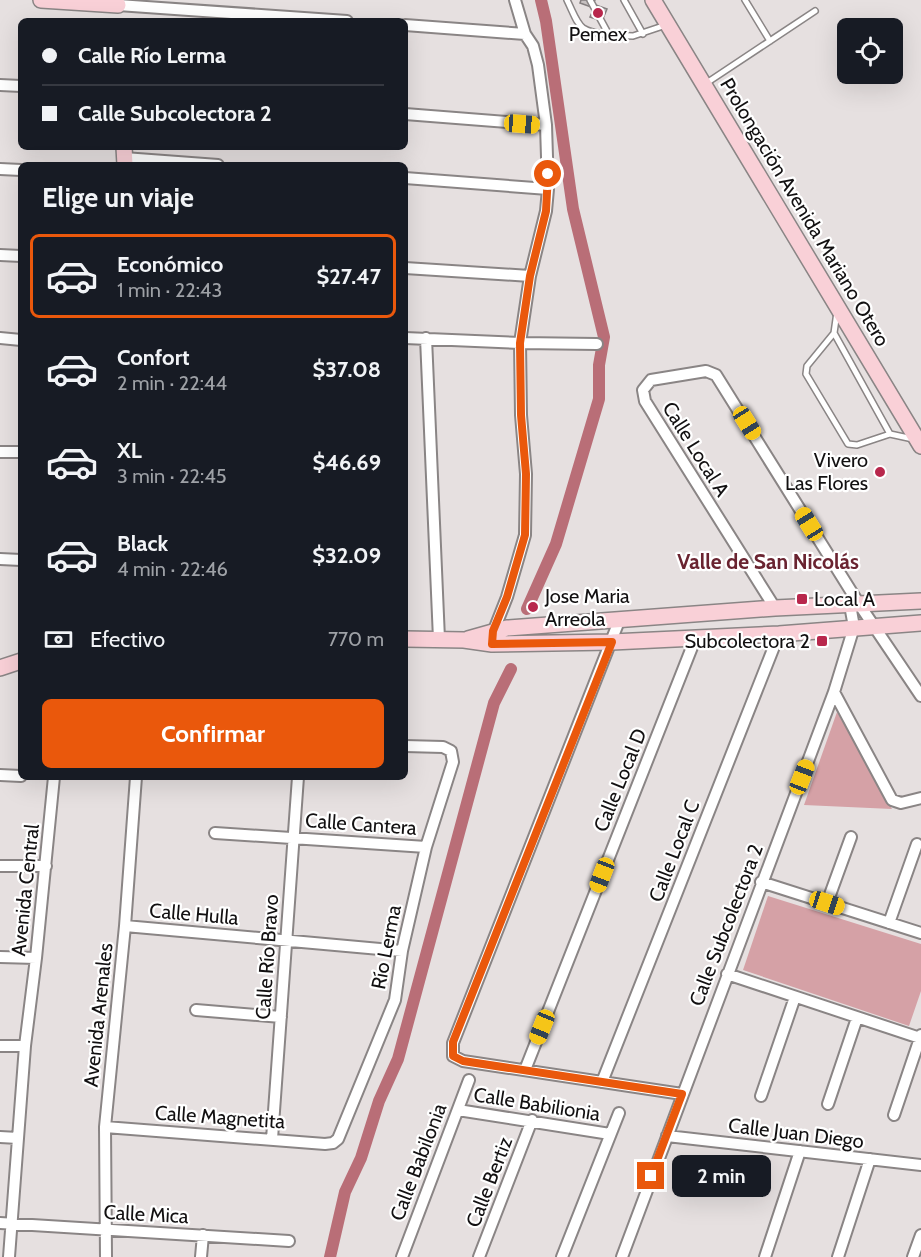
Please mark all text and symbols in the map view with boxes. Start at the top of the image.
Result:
marker: Pemex [591,6,605,20]
map controls [837,18,903,84]
button: locate [837,18,903,84]
place label: Pemex [569,22,628,46]
text: Calle Río Lerma [78,42,226,69]
street label: Prolongación Avenida Mariano Otero [715,73,895,351]
text: Calle Subcolectora 2 [78,100,272,127]
car [503,114,541,134]
route start [534,160,561,187]
text: Elige un viaje [42,181,194,214]
icon: car [45,249,99,303]
text: Económico [117,251,223,278]
text: $27.47 [316,263,381,290]
text: 1 min · 22:43 [117,278,222,302]
icon: car [45,342,99,396]
text: Confort [117,344,190,371]
text: $37.08 [312,356,381,383]
text: 2 min · 22:44 [117,371,227,395]
street label: Calle Local A [657,397,735,501]
car [730,403,764,443]
icon: car [45,435,99,489]
text: XL [117,437,142,464]
place label: Vivero Las Flores [785,448,868,495]
text: $46.69 [313,449,381,476]
text: 3 min · 22:45 [117,464,227,488]
marker: Vivero Las Flores [873,465,887,479]
car [792,504,826,544]
icon: car [45,528,99,582]
text: Black [117,530,168,557]
text: $32.09 [312,542,381,569]
district label: Valle de San Nicolás [677,549,859,574]
text: 4 min · 22:46 [117,557,228,581]
place label: Jose Maria Arreola [544,584,630,631]
place label: Local A [814,587,876,611]
marker: Local A [795,592,809,606]
marker: Jose Maria Arreola [526,600,540,614]
icon: cash [42,623,75,656]
text: Efectivo [90,626,165,653]
text: 770 m [328,627,384,651]
place label: Subcolectora 2 [685,629,810,653]
marker: Subcolectora 2 [815,634,829,648]
button: Confirmar [42,699,384,768]
street label: Calle Local D [588,725,652,835]
car [787,757,817,797]
street label: Calle Local C [644,797,704,905]
street label: Calle Cantera [304,808,418,840]
street label: Avenida Central [6,822,44,957]
street label: Calle Subcolectora 2 [684,841,768,1009]
car [587,855,617,895]
car [807,889,847,917]
street label: Calle Río Bravo [251,894,283,1020]
street label: Calle Hulla [148,898,240,930]
street label: Río Lerma [366,903,406,991]
street label: Avenida Arenales [79,942,117,1088]
car [527,1007,557,1047]
street label: Calle Babilionia [472,1082,602,1126]
street label: Calle Magnetita [154,1100,286,1134]
street label: Calle Babilonia [385,1100,451,1224]
street label: Calle Juan Diego [727,1113,865,1153]
street label: Calle Bertiz [461,1133,517,1231]
callout: 2 min [672,1155,771,1197]
route end [637,1162,664,1189]
text: 2 min [697,1164,746,1188]
street label: Calle Mica [103,1200,189,1228]

